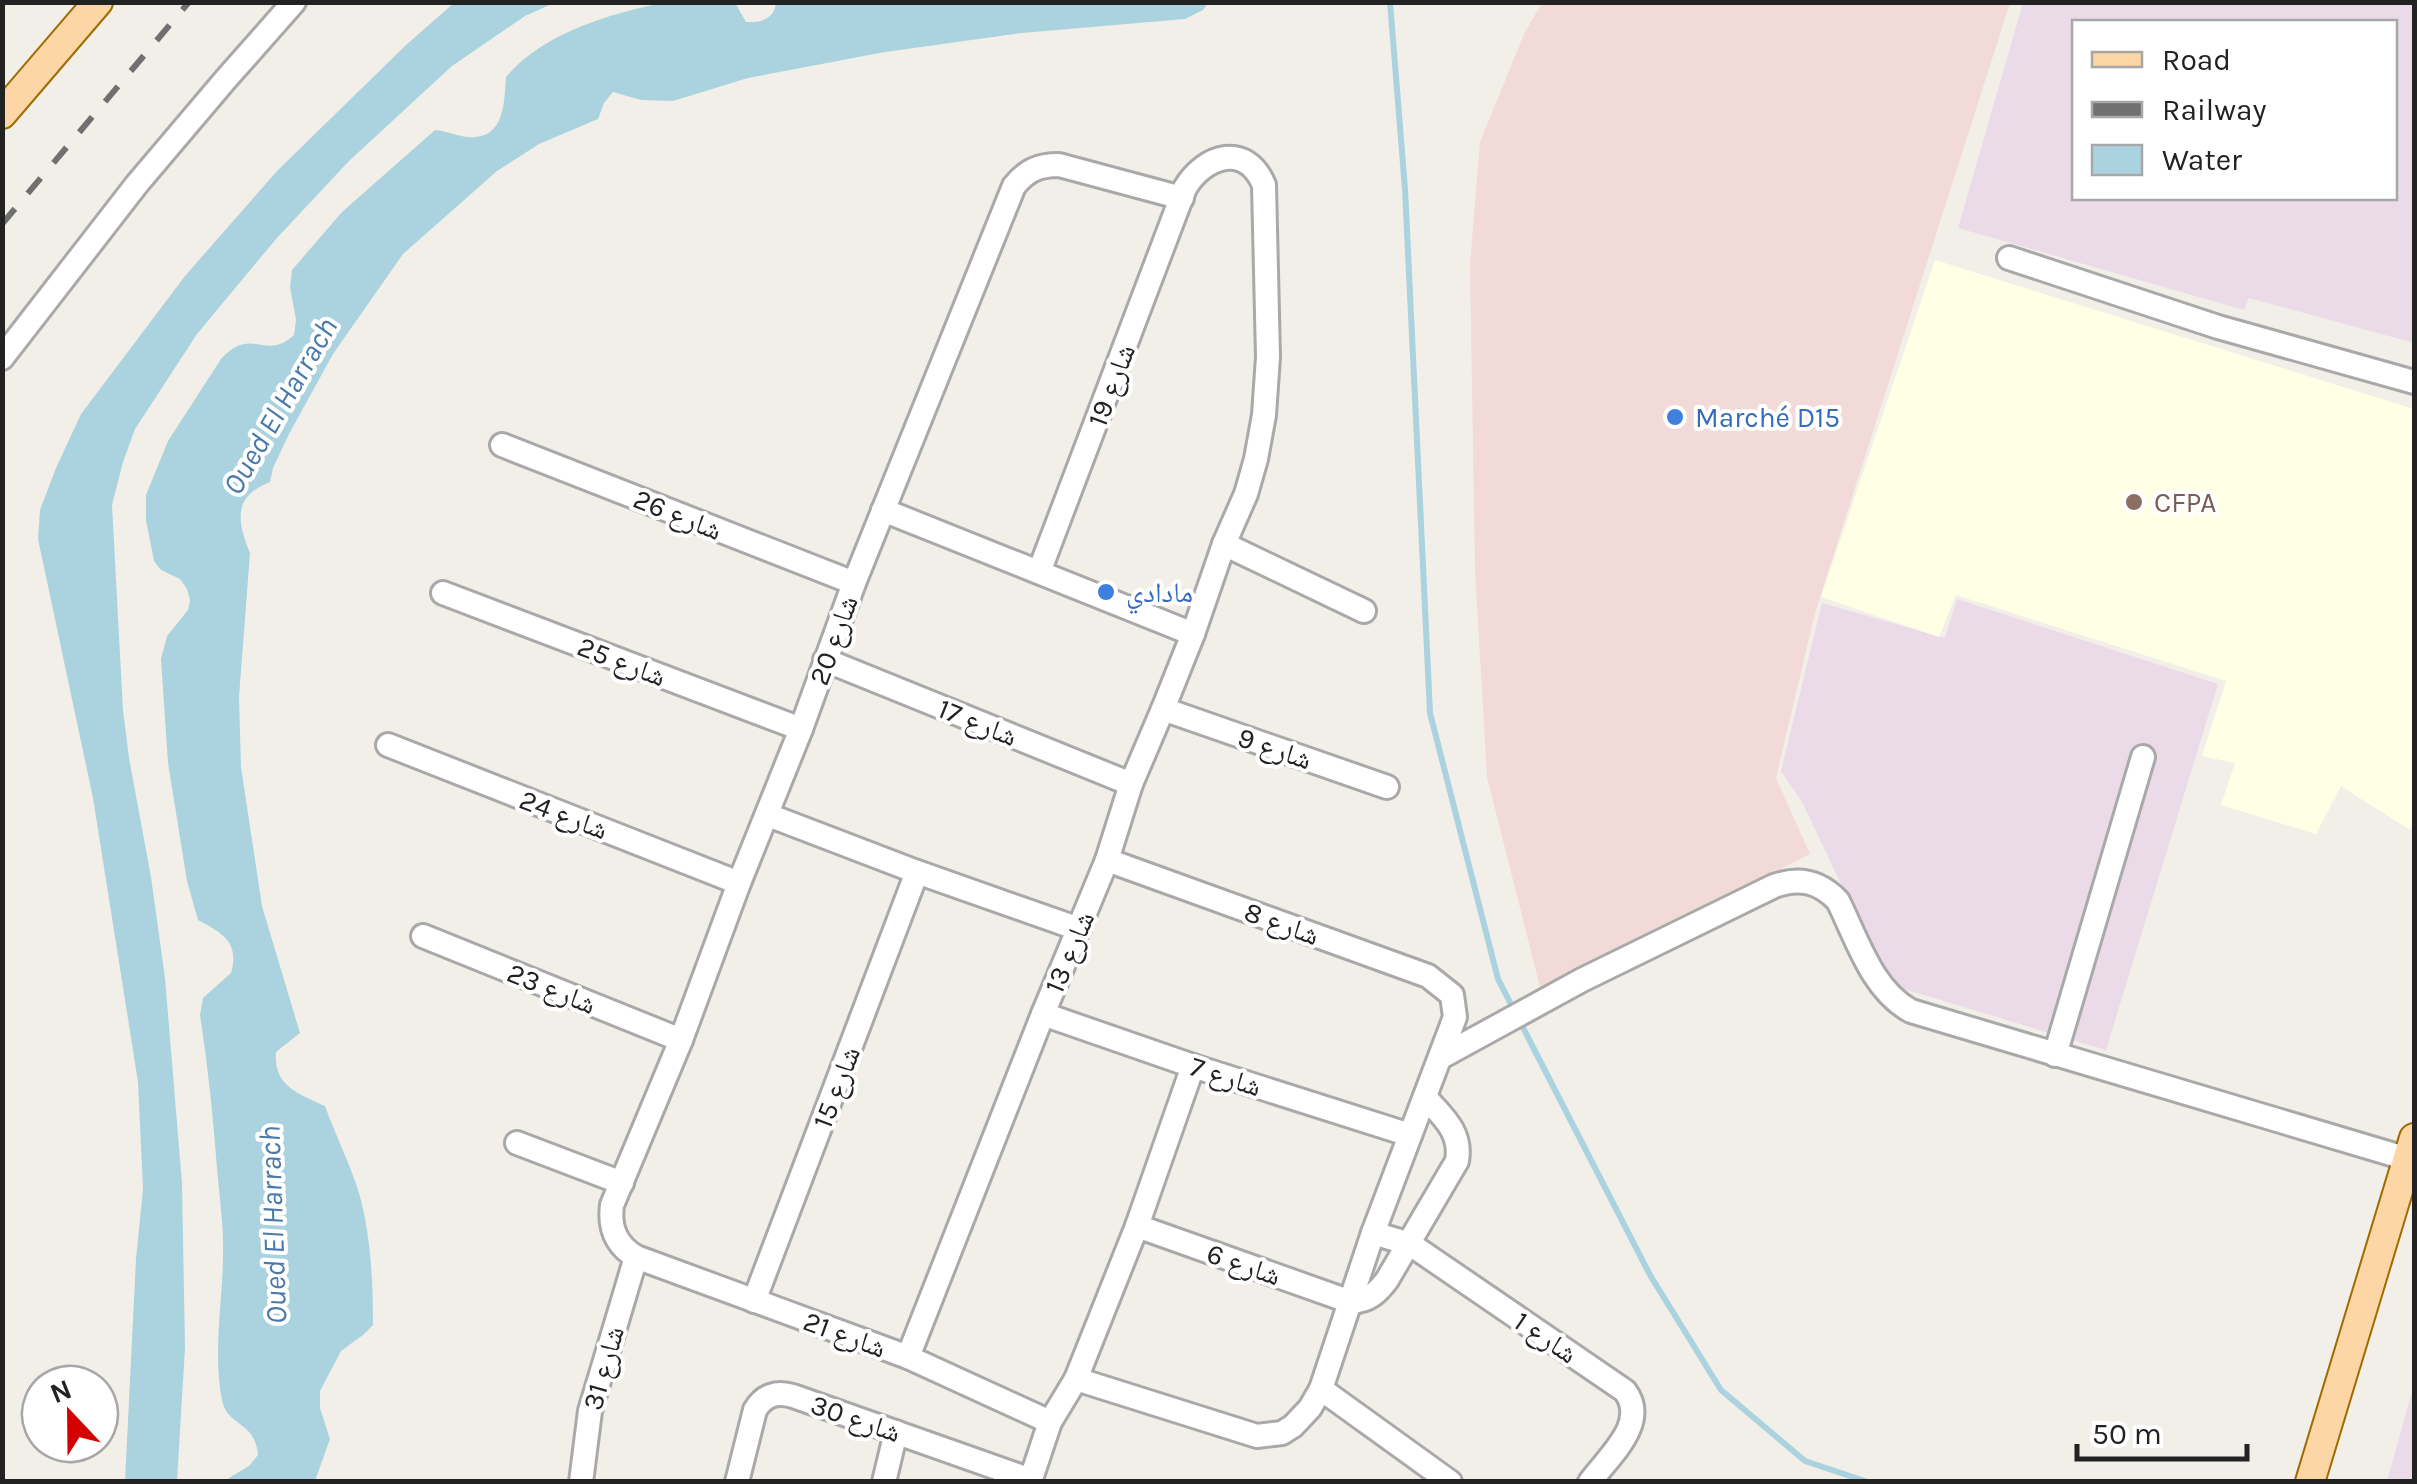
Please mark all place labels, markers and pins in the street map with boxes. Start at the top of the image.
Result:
place label: Marché D15 [1695,401,1840,434]
marker: Marché D15 [1664,406,1686,428]
place label: CFPA [2154,486,2216,519]
marker: CFPA [2123,491,2145,513]
place label: مادادي [1126,576,1193,615]
marker: مادادي [1095,581,1117,603]

